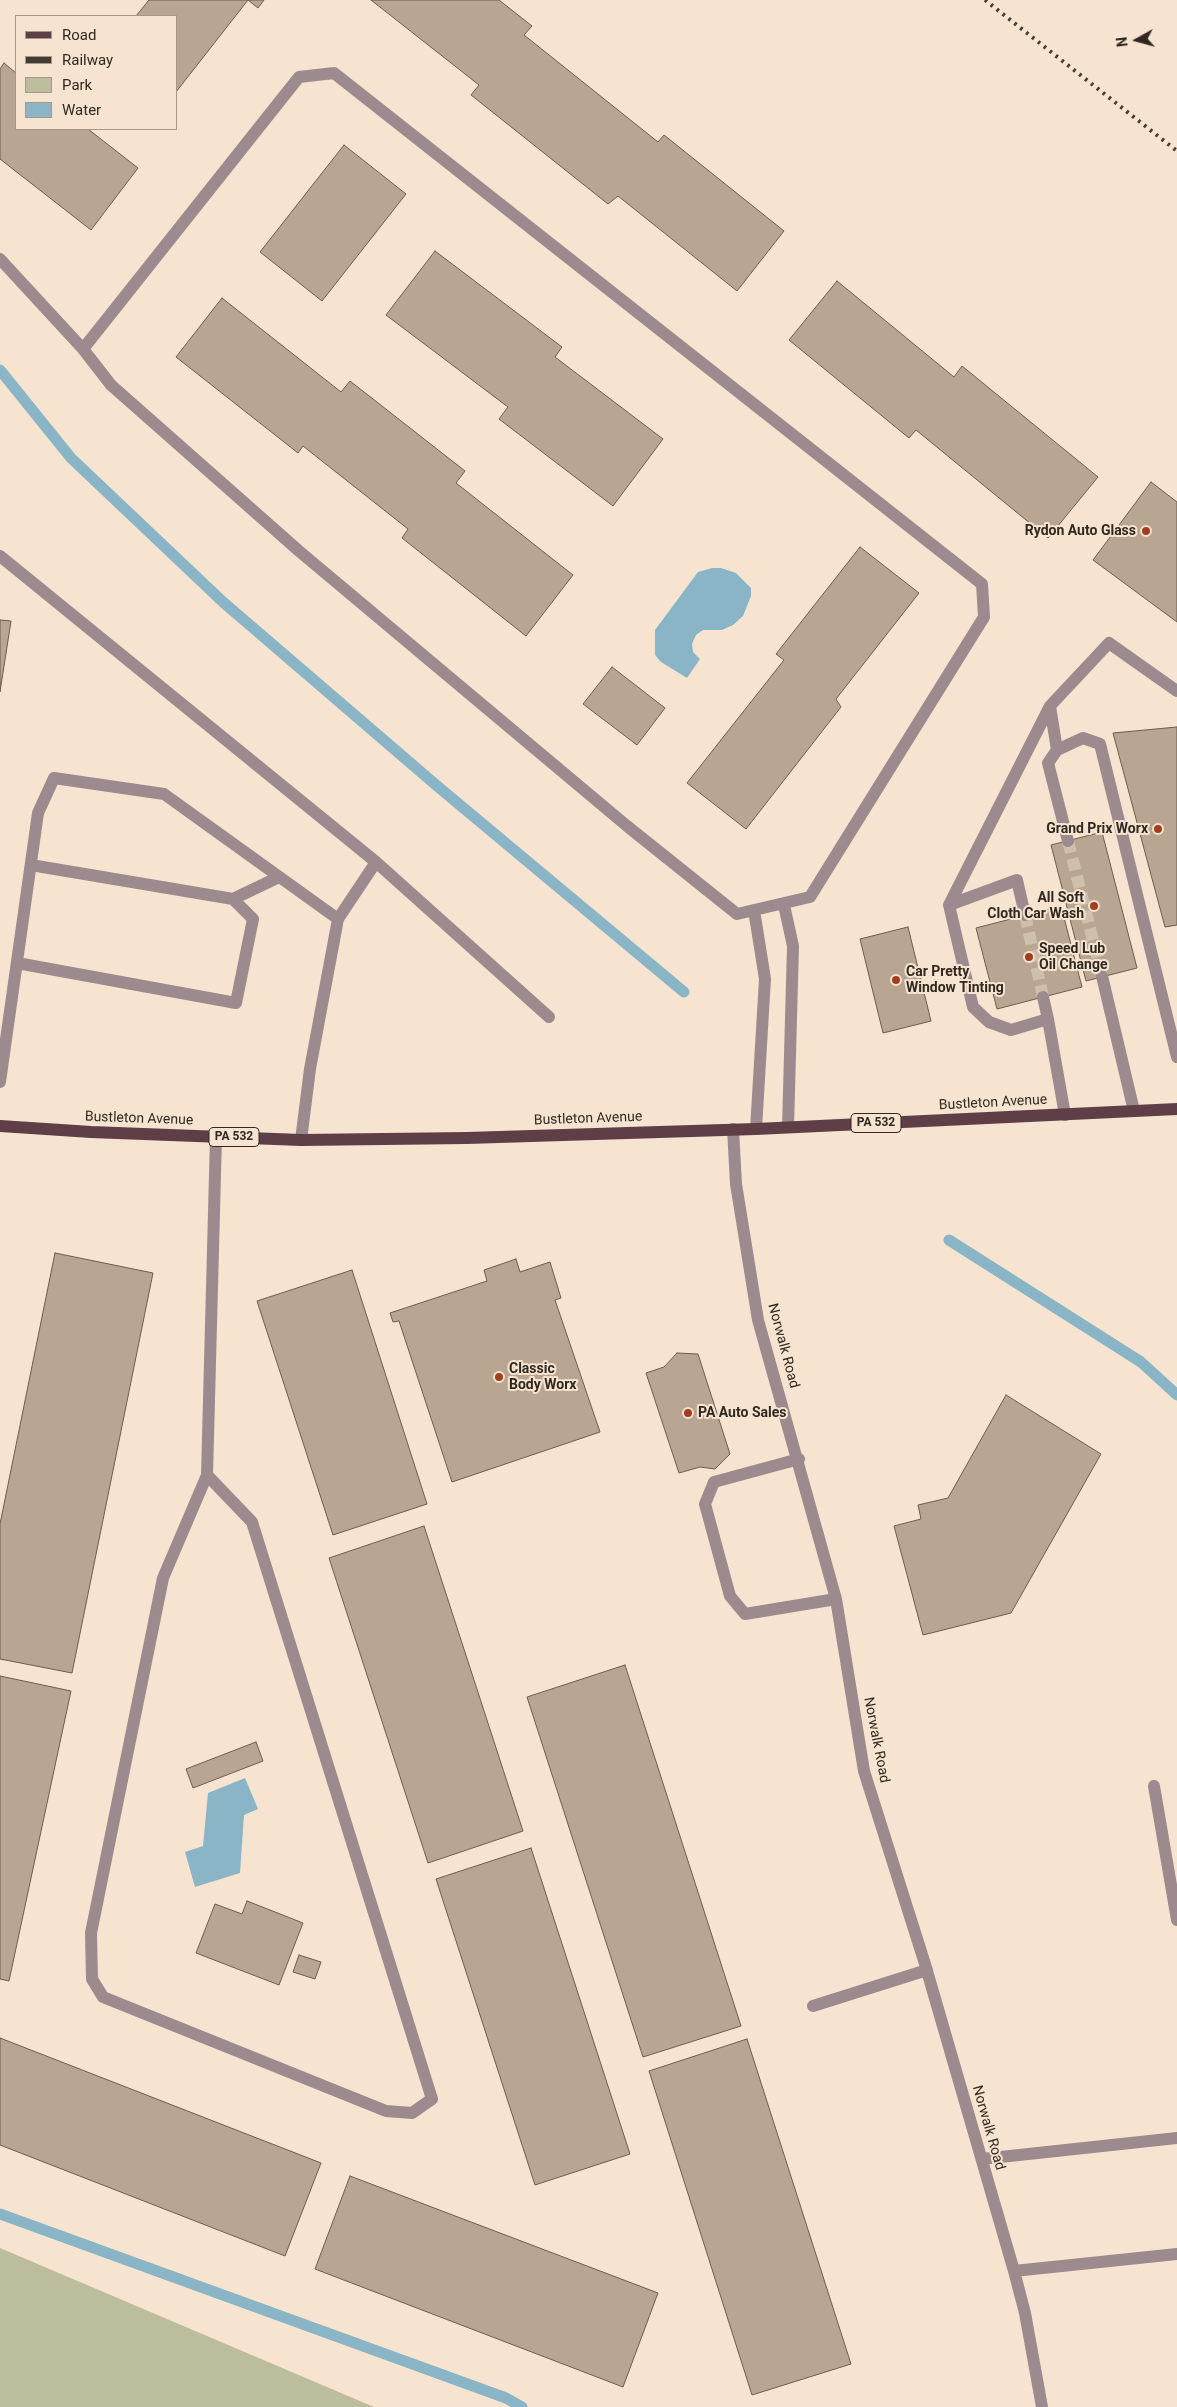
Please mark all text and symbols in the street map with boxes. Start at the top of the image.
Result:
legend [15,15,178,130]
north arrow [1112,15,1162,65]
text: Road [62,26,96,44]
text: N [1114,36,1131,48]
text: Railway [62,51,113,69]
text: Park [62,76,92,94]
text: Water [62,101,101,119]
place label: Rydon Auto Glass [1025,523,1136,539]
marker: Rydon Auto Glass [1140,525,1152,537]
place label: Grand Prix Worx [1046,821,1148,837]
marker: Grand Prix Worx [1152,823,1164,835]
place label: All Soft Cloth Car Wash [987,890,1084,922]
marker: All Soft Cloth Car Wash [1088,900,1100,912]
place label: Speed Lub Oil Change [1039,941,1107,974]
marker: Speed Lub Oil Change [1023,951,1035,963]
place label: Car Pretty Window Tinting [906,964,1004,996]
marker: Car Pretty Window Tinting [890,974,902,986]
street label: Bustleton Avenue [938,1092,1048,1114]
street label: Bustleton Avenue [84,1109,194,1129]
street label: Bustleton Avenue [533,1109,643,1129]
road number: PA 532 [851,1114,901,1132]
road number: PA 532 [209,1128,259,1146]
street label: Norwalk Road [764,1302,802,1390]
place label: Classic Body Worx [509,1361,576,1394]
marker: Classic Body Worx [493,1371,505,1383]
place label: PA Auto Sales [698,1405,786,1421]
marker: PA Auto Sales [682,1407,694,1419]
street label: Norwalk Road [859,1696,893,1784]
street label: Norwalk Road [968,2084,1008,2172]

